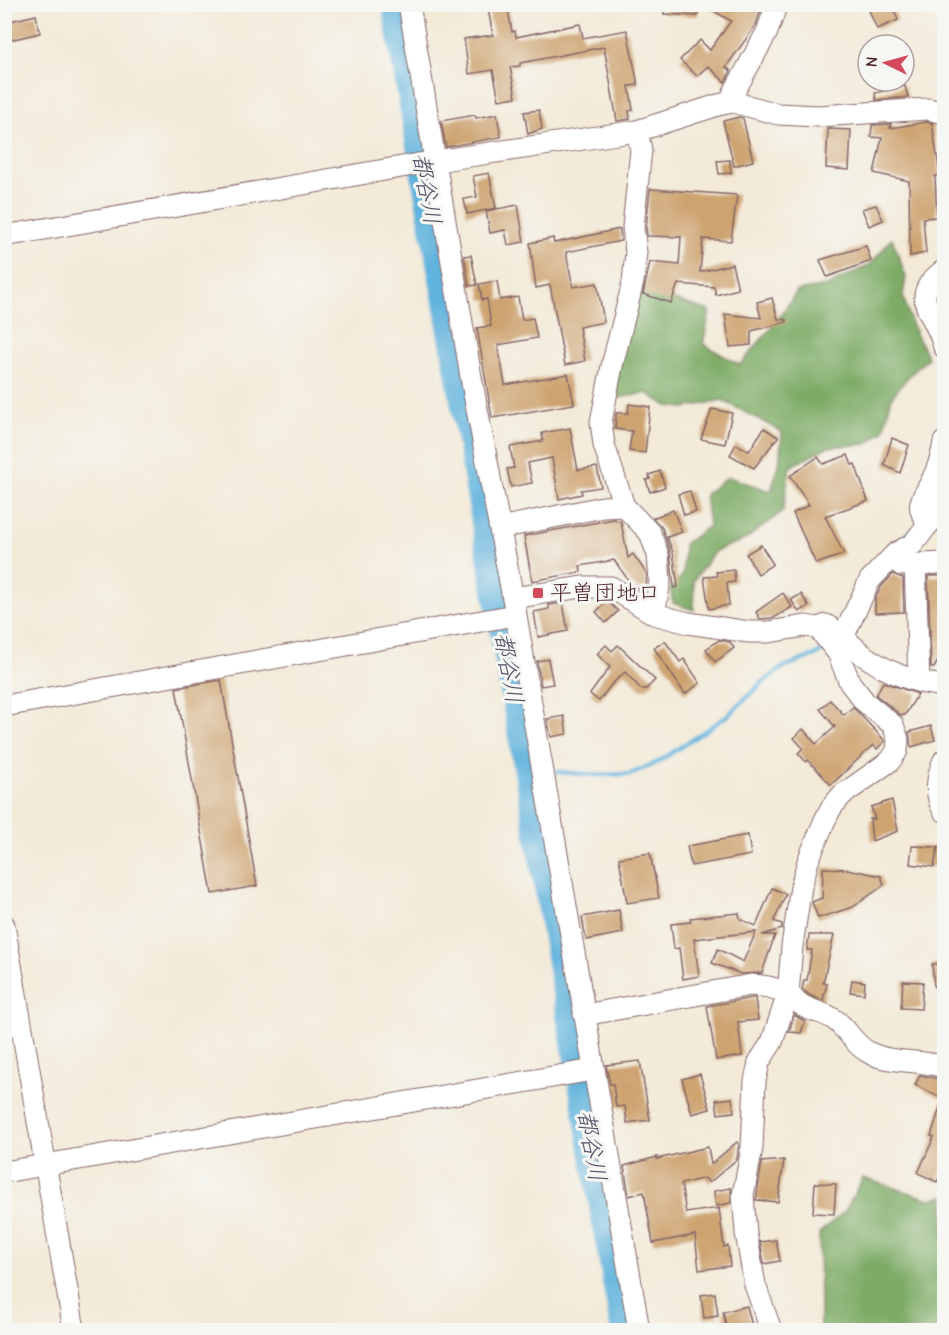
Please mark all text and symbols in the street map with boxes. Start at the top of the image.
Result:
north arrow [856,33,916,93]
text: N [863,56,881,68]
water label: 都谷川 [407,151,447,227]
place label: 平曽団地口 [550,580,660,606]
marker: 平曽団地口 [531,586,545,600]
water label: 都谷川 [489,630,529,706]
water label: 都谷川 [572,1108,612,1184]

